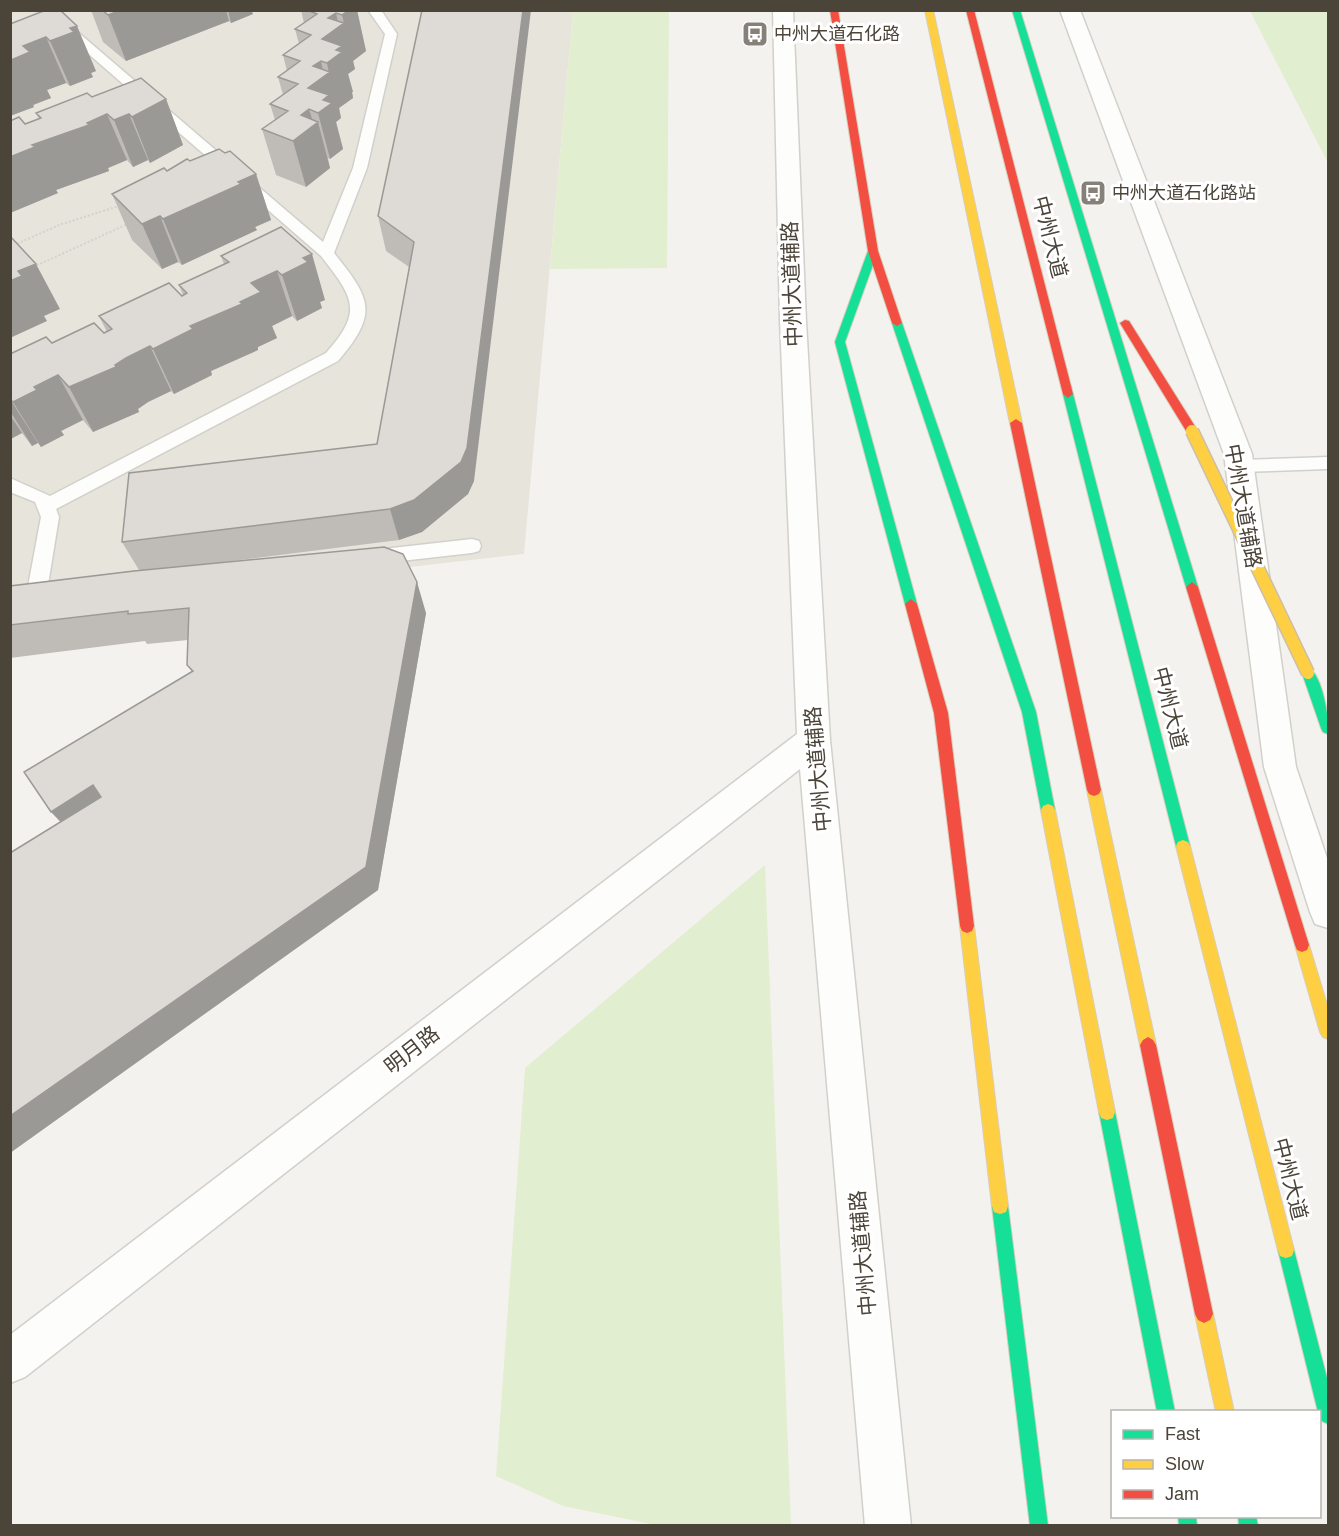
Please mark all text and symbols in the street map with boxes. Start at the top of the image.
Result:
bus stop icon: 中州大道石化路 [740,19,770,49]
place label: 中州大道石化路 [774,24,900,44]
bus stop icon: 中州大道石化路站 [1078,178,1108,208]
place label: 中州大道石化路站 [1112,183,1256,203]
street label: 中州大道 [1029,193,1072,280]
street label: 中州大道辅路 [778,221,805,347]
street label: 中州大道辅路 [1221,442,1266,570]
street label: 中州大道 [1149,664,1192,751]
street label: 中州大道辅路 [801,705,834,833]
street label: 明月路 [380,1021,444,1078]
street label: 中州大道 [1269,1135,1312,1222]
street label: 中州大道辅路 [846,1189,879,1317]
legend [1111,1410,1321,1518]
text: Fast [1165,1424,1200,1444]
text: Slow [1165,1454,1205,1474]
text: Jam [1165,1484,1199,1504]

